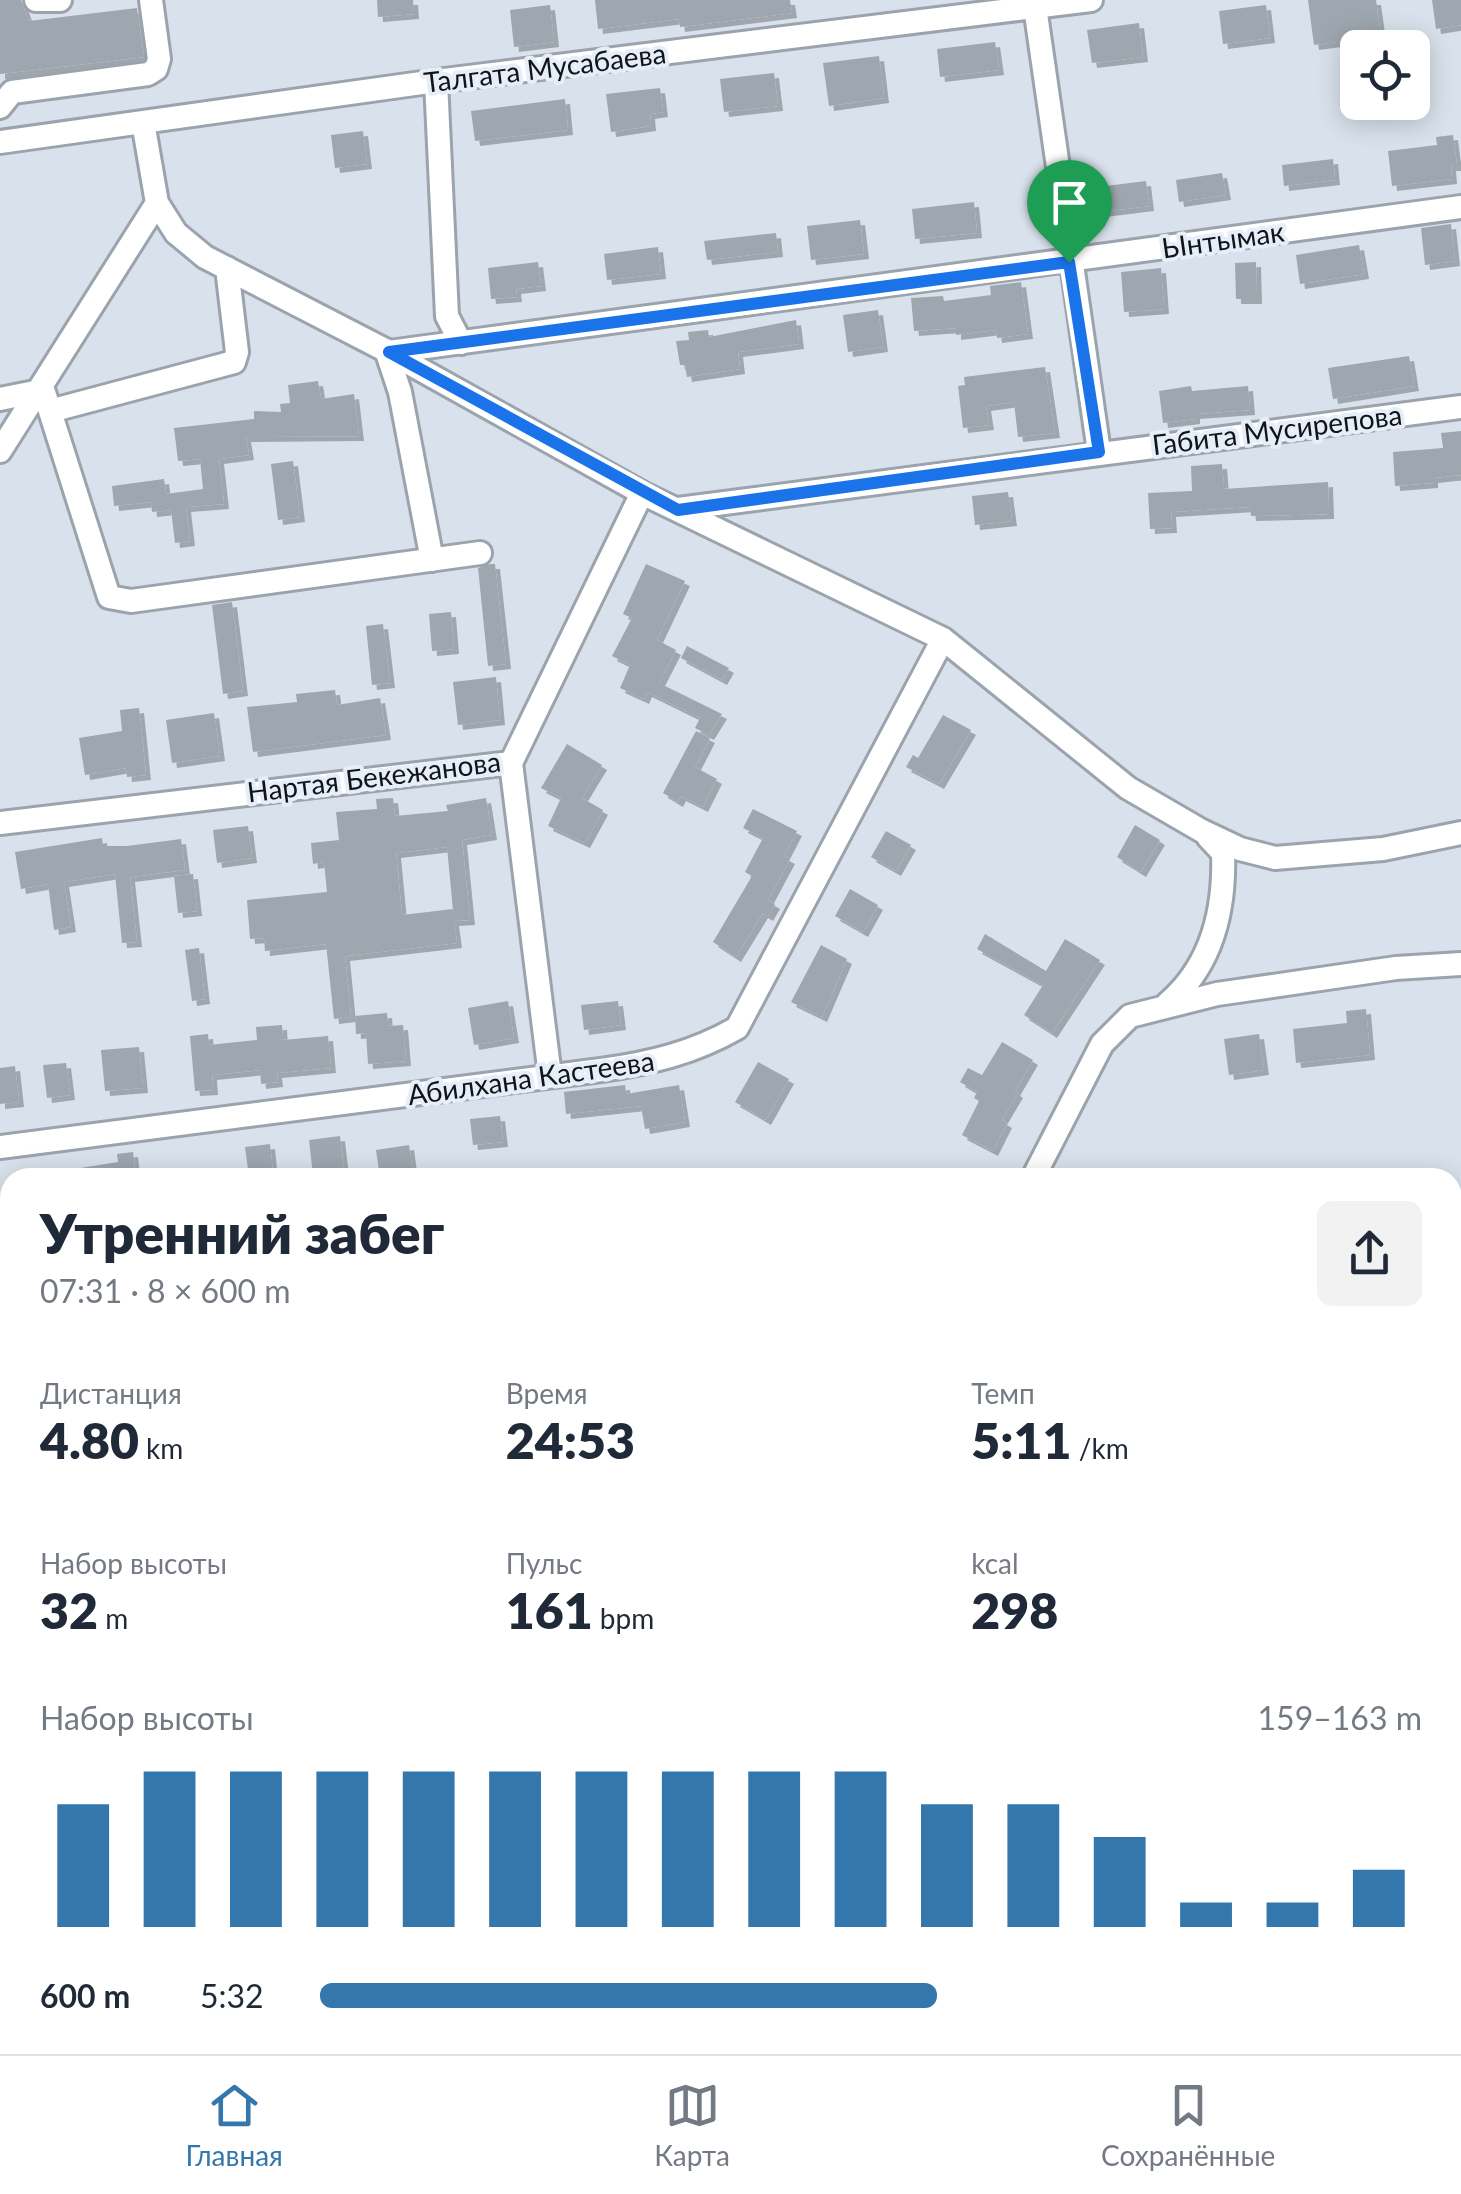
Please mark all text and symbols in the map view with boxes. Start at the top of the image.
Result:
map controls [1340,30,1430,120]
button: locate [1340,30,1430,120]
street label: Талгата Мусабаева [422,35,668,99]
pin [1027,160,1112,263]
icon: arrive [1042,175,1097,230]
street label: Ынтымак [1159,214,1287,264]
street label: Габита Мусирепова [1150,397,1404,461]
street label: Нартая Бекежанова [245,744,503,808]
street label: Абилхана Кастеева [405,1043,656,1111]
text: Утренний забег [40,1200,444,1266]
button: share [1317,1201,1422,1306]
text: 07:31 · 8 × 600 m [40,1271,291,1310]
text: Дистанция [40,1376,182,1410]
text: Время [506,1376,587,1410]
text: Темп [971,1376,1035,1410]
text: 4.80 [40,1410,139,1470]
text: 24:53 [506,1410,635,1470]
text: 5:11 [971,1410,1072,1470]
text: km [139,1431,183,1465]
text: /km [1072,1431,1129,1465]
text: Набор высоты [40,1546,227,1580]
text: Пульс [506,1546,582,1580]
text: kcal [971,1546,1019,1580]
text: 32 [40,1580,98,1640]
text: 161 [506,1580,593,1640]
text: 298 [971,1580,1058,1640]
text: m [98,1601,128,1635]
text: bpm [593,1601,654,1635]
text: Набор высоты [40,1698,254,1737]
text: 159–163 m [1258,1698,1422,1737]
text: 600 m [40,1976,130,2015]
text: 5:32 [200,1976,264,2015]
tab: Главная [186,2078,283,2172]
tab: Карта [654,2078,730,2172]
tab: Сохранённые [1101,2078,1275,2172]

